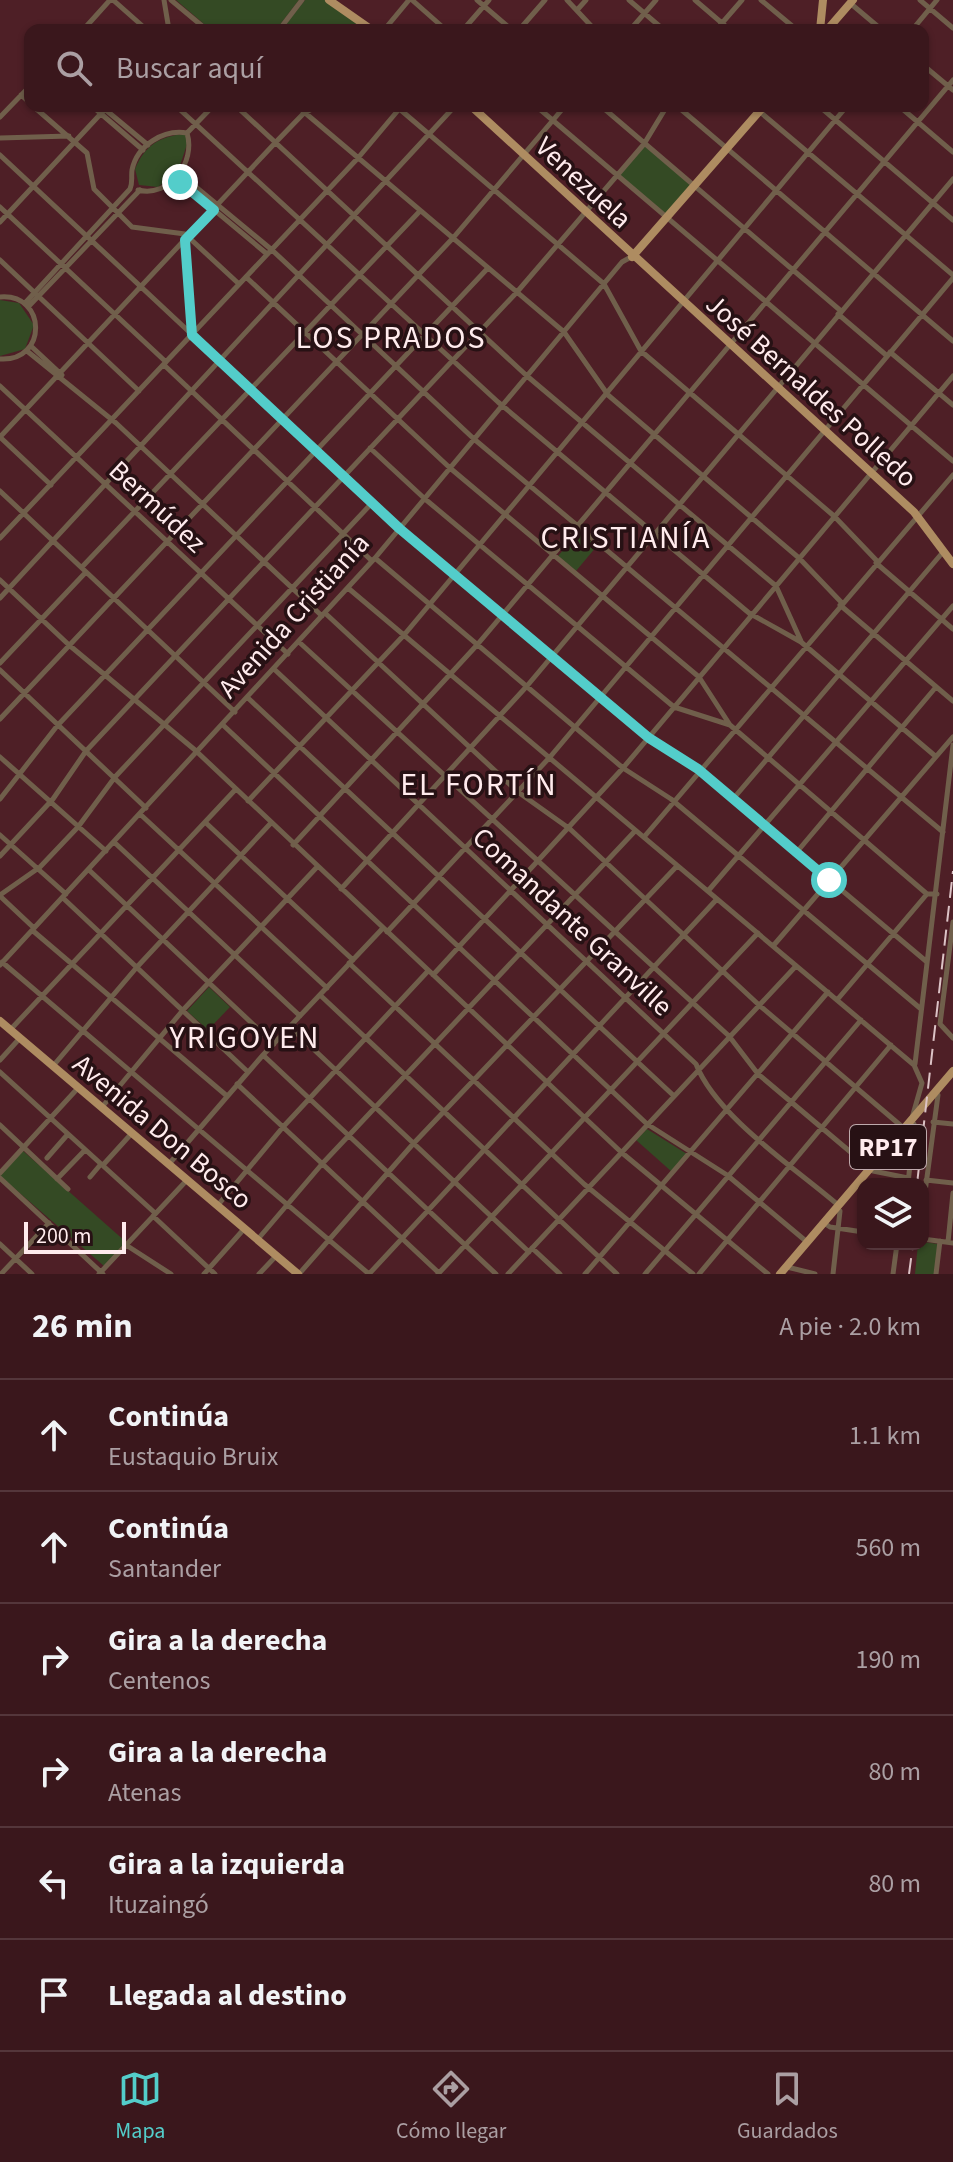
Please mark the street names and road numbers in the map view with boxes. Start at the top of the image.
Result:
street label: Venezuela [526,127,641,238]
street label: José Bernaldes Polledo [697,285,926,497]
street label: Bermúdez [100,451,215,562]
street label: Avenida Cristianía [209,524,379,707]
street label: Comandante Granville [463,818,681,1025]
street label: Avenida Don Bosco [64,1045,261,1219]
road number: RP17 [850,1125,926,1169]

